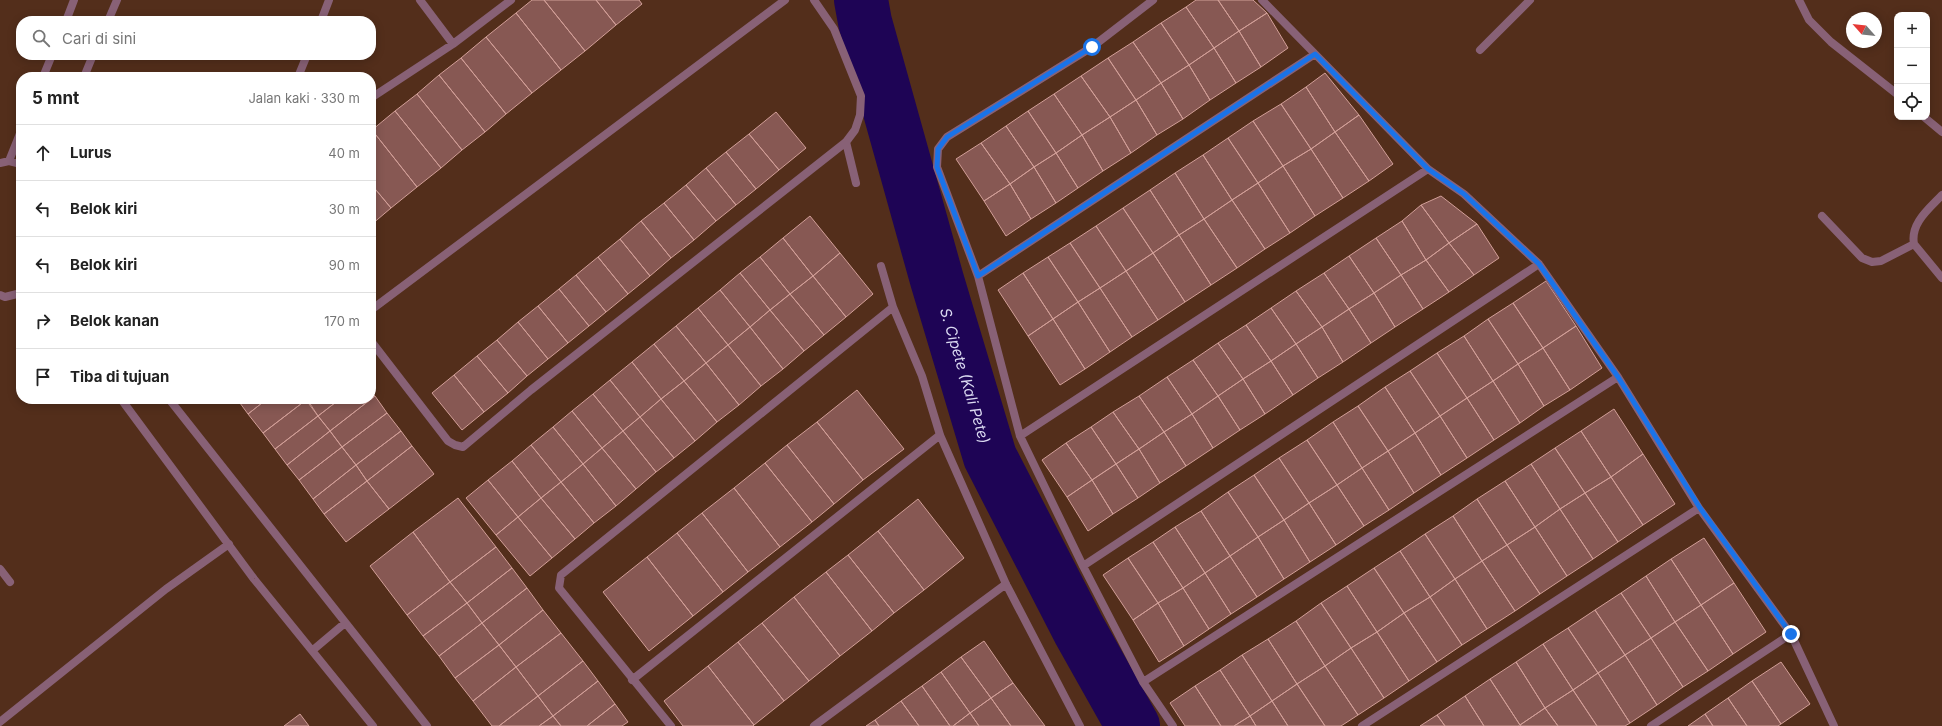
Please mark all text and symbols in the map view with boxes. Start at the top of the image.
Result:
north arrow [1846,12,1882,48]
map controls [1894,12,1930,120]
button: + [1894,12,1930,48]
search box [16,16,376,60]
icon: search [30,27,52,49]
text: Cari di sini [62,29,136,48]
route start [1083,38,1101,56]
button: − [1894,48,1930,84]
button: locate [1894,84,1930,120]
text: 5 mnt [32,88,79,108]
text: Jalan kaki · 330 m [248,90,360,106]
icon: ahead [32,142,54,164]
text: Lurus [70,143,112,162]
text: 40 m [328,145,360,161]
icon: left [32,198,54,220]
text: Belok kiri [70,199,137,218]
text: 30 m [329,201,360,217]
icon: left [32,254,54,276]
text: Belok kiri [70,255,137,274]
text: 90 m [329,257,360,273]
water label: S. Cipete (Kali Pete) [936,305,995,446]
icon: right [32,310,54,332]
text: Belok kanan [70,311,159,330]
text: 170 m [324,313,360,329]
icon: arrive [32,366,54,388]
text: Tiba di tujuan [70,367,169,386]
route end [1782,625,1800,643]

